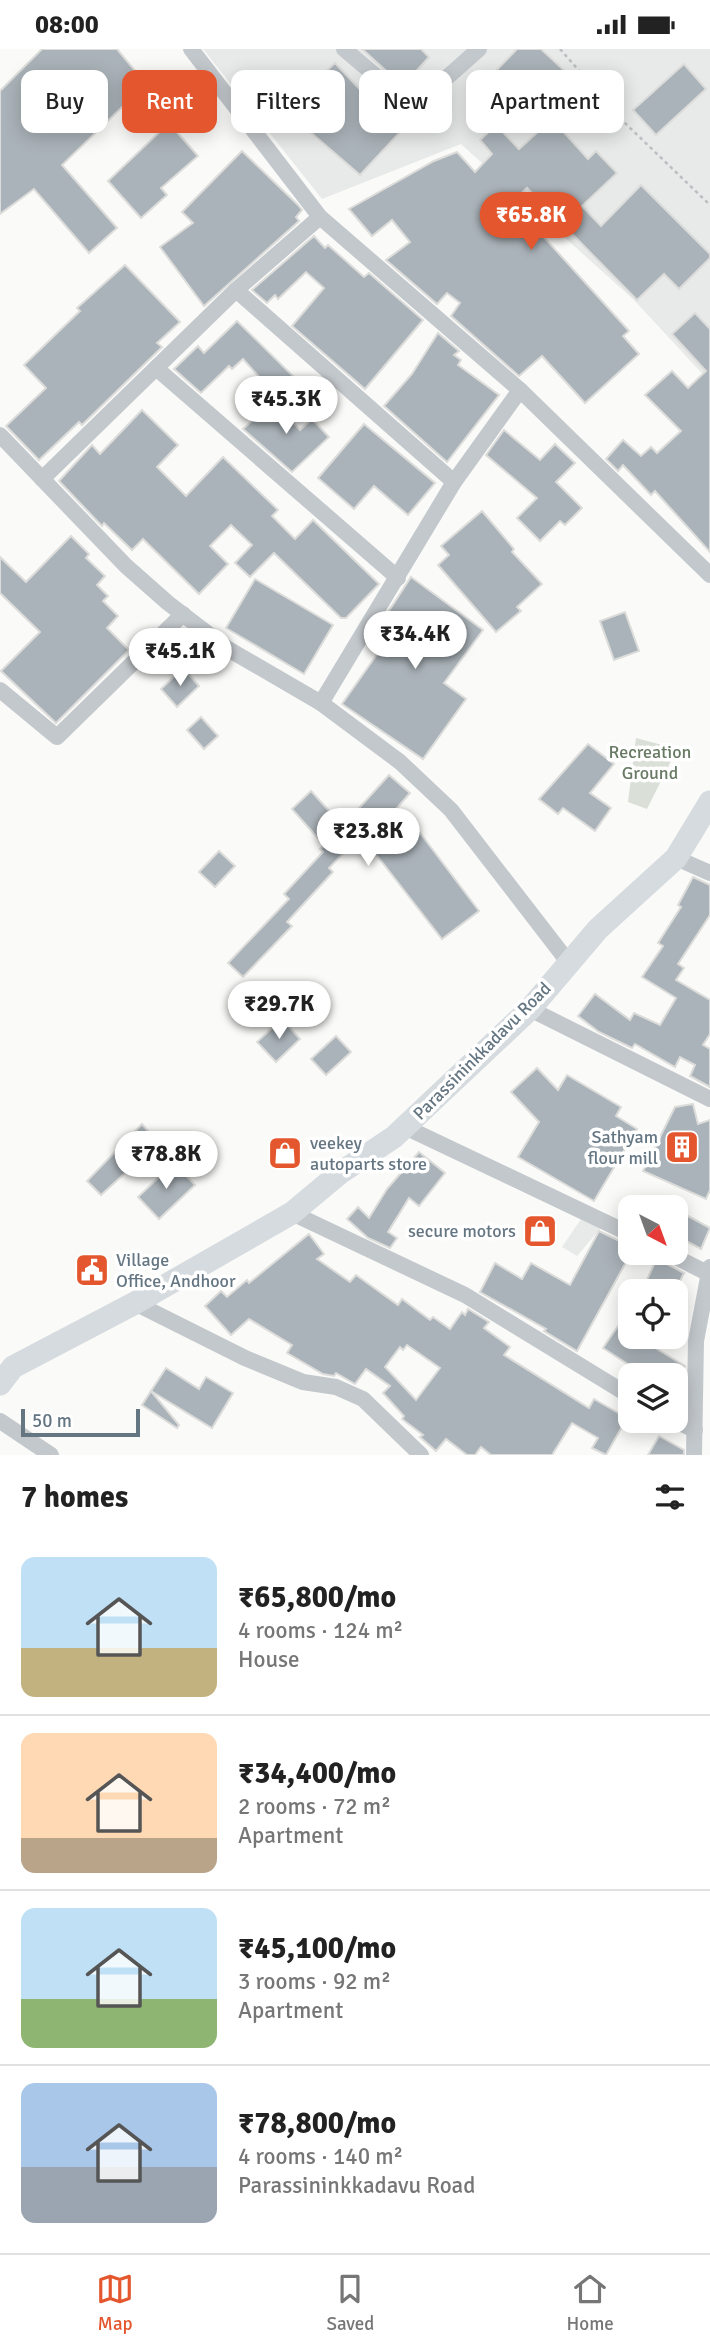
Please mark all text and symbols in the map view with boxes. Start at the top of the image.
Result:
text: 08:00 [35,9,99,41]
chip: Buy [21,70,108,133]
chip: Rent [122,70,217,133]
chip: Filters [231,70,345,133]
chip: New [359,70,452,133]
chip: Apartment [466,70,624,133]
pin: ₹65.8K [474,193,588,252]
text: ₹65.8K [496,200,566,229]
pin: ₹45.3K [229,377,343,436]
text: ₹45.3K [251,384,321,413]
pin: ₹34.4K [358,611,472,671]
text: ₹34.4K [380,619,450,648]
pin: ₹45.1K [123,629,237,688]
text: ₹45.1K [145,636,215,665]
park label: Recreation Ground [609,741,691,784]
pin: ₹23.8K [311,809,425,868]
text: ₹23.8K [333,816,403,845]
street label: Parassininkkadavu Road [409,978,555,1124]
pin: ₹29.7K [222,981,336,1041]
text: ₹29.7K [244,989,314,1018]
place label: Sathyam flour mill [588,1126,658,1169]
building icon: Sathyam flour mill [663,1128,701,1166]
pin: ₹78.8K [109,1131,223,1191]
place label: veekey autoparts store [310,1132,427,1175]
shop icon: veekey autoparts store [266,1134,304,1172]
text: ₹78.8K [131,1139,201,1168]
north arrow [618,1195,688,1265]
map controls [618,1195,688,1433]
shop icon: secure motors [521,1212,559,1250]
place label: secure motors [408,1220,516,1242]
place label: Village Office, Andhoor [116,1249,236,1292]
public building icon: Village Office, Andhoor [73,1251,111,1289]
button: locate [618,1279,688,1349]
button: layers [618,1363,688,1433]
scale bar [21,1406,140,1438]
text: 50 m [32,1409,72,1433]
icon: filters [651,1478,689,1516]
text: 7 homes [21,1479,128,1516]
text: ₹65,800/mo [238,1579,396,1616]
icon: home [77,1585,161,1669]
text: 4 rooms · 124 m² [238,1616,403,1645]
text: House [238,1645,300,1674]
text: ₹34,400/mo [238,1755,396,1792]
icon: home [77,1761,161,1845]
text: 2 rooms · 72 m² [238,1792,391,1821]
text: Apartment [238,1821,343,1850]
text: ₹45,100/mo [238,1930,396,1967]
icon: home [77,1936,161,2020]
text: 3 rooms · 92 m² [238,1967,391,1996]
text: Apartment [238,1996,343,2025]
text: ₹78,800/mo [238,2105,396,2142]
icon: home [77,2111,161,2195]
text: 4 rooms · 140 m² [238,2142,403,2171]
text: Parassininkkadavu Road [238,2171,475,2200]
tab: Map [96,2270,134,2336]
tab: Saved [326,2270,374,2336]
tab: Home [567,2270,614,2336]

